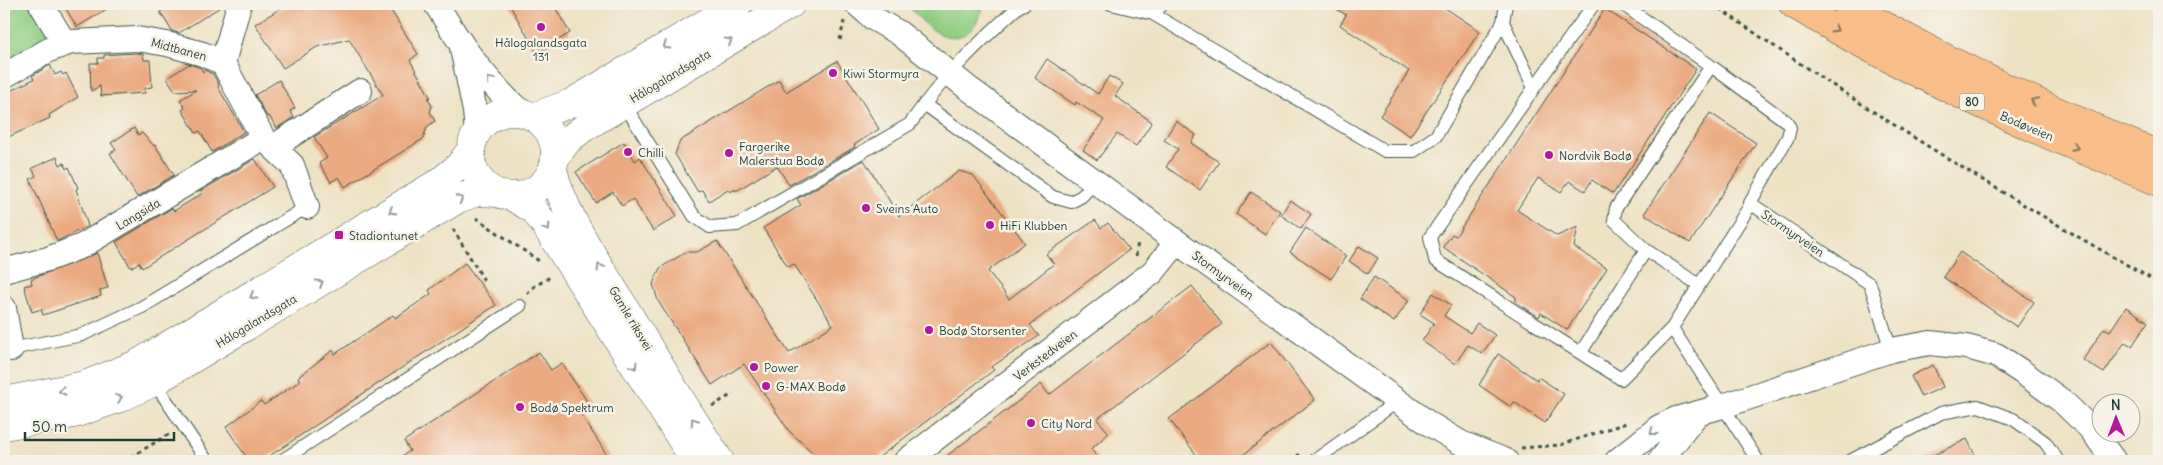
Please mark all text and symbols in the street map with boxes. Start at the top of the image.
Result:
marker: Hålogalandsgata 131 [535,21,547,33]
one-way arrow [1829,22,1838,32]
street label: Midtbanen [149,34,209,64]
place label: Hålogalandsgata 131 [495,35,587,64]
one-way arrow [724,37,733,47]
one-way arrow [662,40,671,50]
street label: Hålogalandsgata [627,46,713,106]
place label: Kiwi Stormyra [843,66,919,81]
marker: Kiwi Stormyra [827,67,839,79]
one-way arrow [487,77,495,86]
road number: 80 [1960,94,1984,110]
one-way arrow [2030,97,2039,107]
street label: Bodøveien [1998,108,2056,144]
place label: Fargerike Malerstua Bodø [739,139,824,168]
one-way arrow [2070,140,2079,151]
place label: Chilli [638,145,664,160]
marker: Chilli [622,146,634,158]
marker: Fargerike Malerstua Bodø [723,147,735,159]
place label: Nordvik Bodø [1559,148,1632,163]
marker: Nordvik Bodø [1543,149,1555,161]
street label: Langsida [113,195,163,233]
one-way arrow [454,196,463,206]
place label: Sveins Auto [876,201,939,216]
marker: Sveins Auto [860,202,872,214]
one-way arrow [388,204,397,214]
street label: Stormyrveien [1759,206,1827,260]
place label: HiFi Klubben [1000,218,1067,233]
marker: HiFi Klubben [984,219,996,231]
one-way arrow [540,223,550,232]
place label: Stadiontunet [349,228,418,243]
marker: Stadiontunet [333,229,345,241]
street label: Stormyrveien [1189,248,1257,302]
one-way arrow [597,263,607,272]
one-way arrow [315,279,324,289]
street label: Gamle riksvei [606,283,656,353]
one-way arrow [250,289,259,299]
street label: Hålogalandsgata [213,291,299,351]
place label: Bodø Storsenter [939,323,1027,338]
marker: Bodø Storsenter [923,324,935,336]
street label: Verkstedveien [1010,326,1080,384]
one-way arrow [628,360,637,369]
place label: Power [764,360,799,375]
marker: Power [748,361,760,373]
place label: G-MAX Bodø [776,379,846,394]
marker: G-MAX Bodø [760,380,772,392]
one-way arrow [57,385,66,396]
north arrow [2090,392,2140,442]
one-way arrow [114,394,123,405]
text: N [2111,396,2121,414]
place label: Bodø Spektrum [530,400,614,415]
marker: Bodø Spektrum [514,401,526,413]
scale bar [25,410,174,442]
place label: City Nord [1041,416,1092,431]
text: 50 m [32,417,67,436]
one-way arrow [690,417,700,426]
marker: City Nord [1025,417,1037,429]
one-way arrow [1650,426,1659,434]

